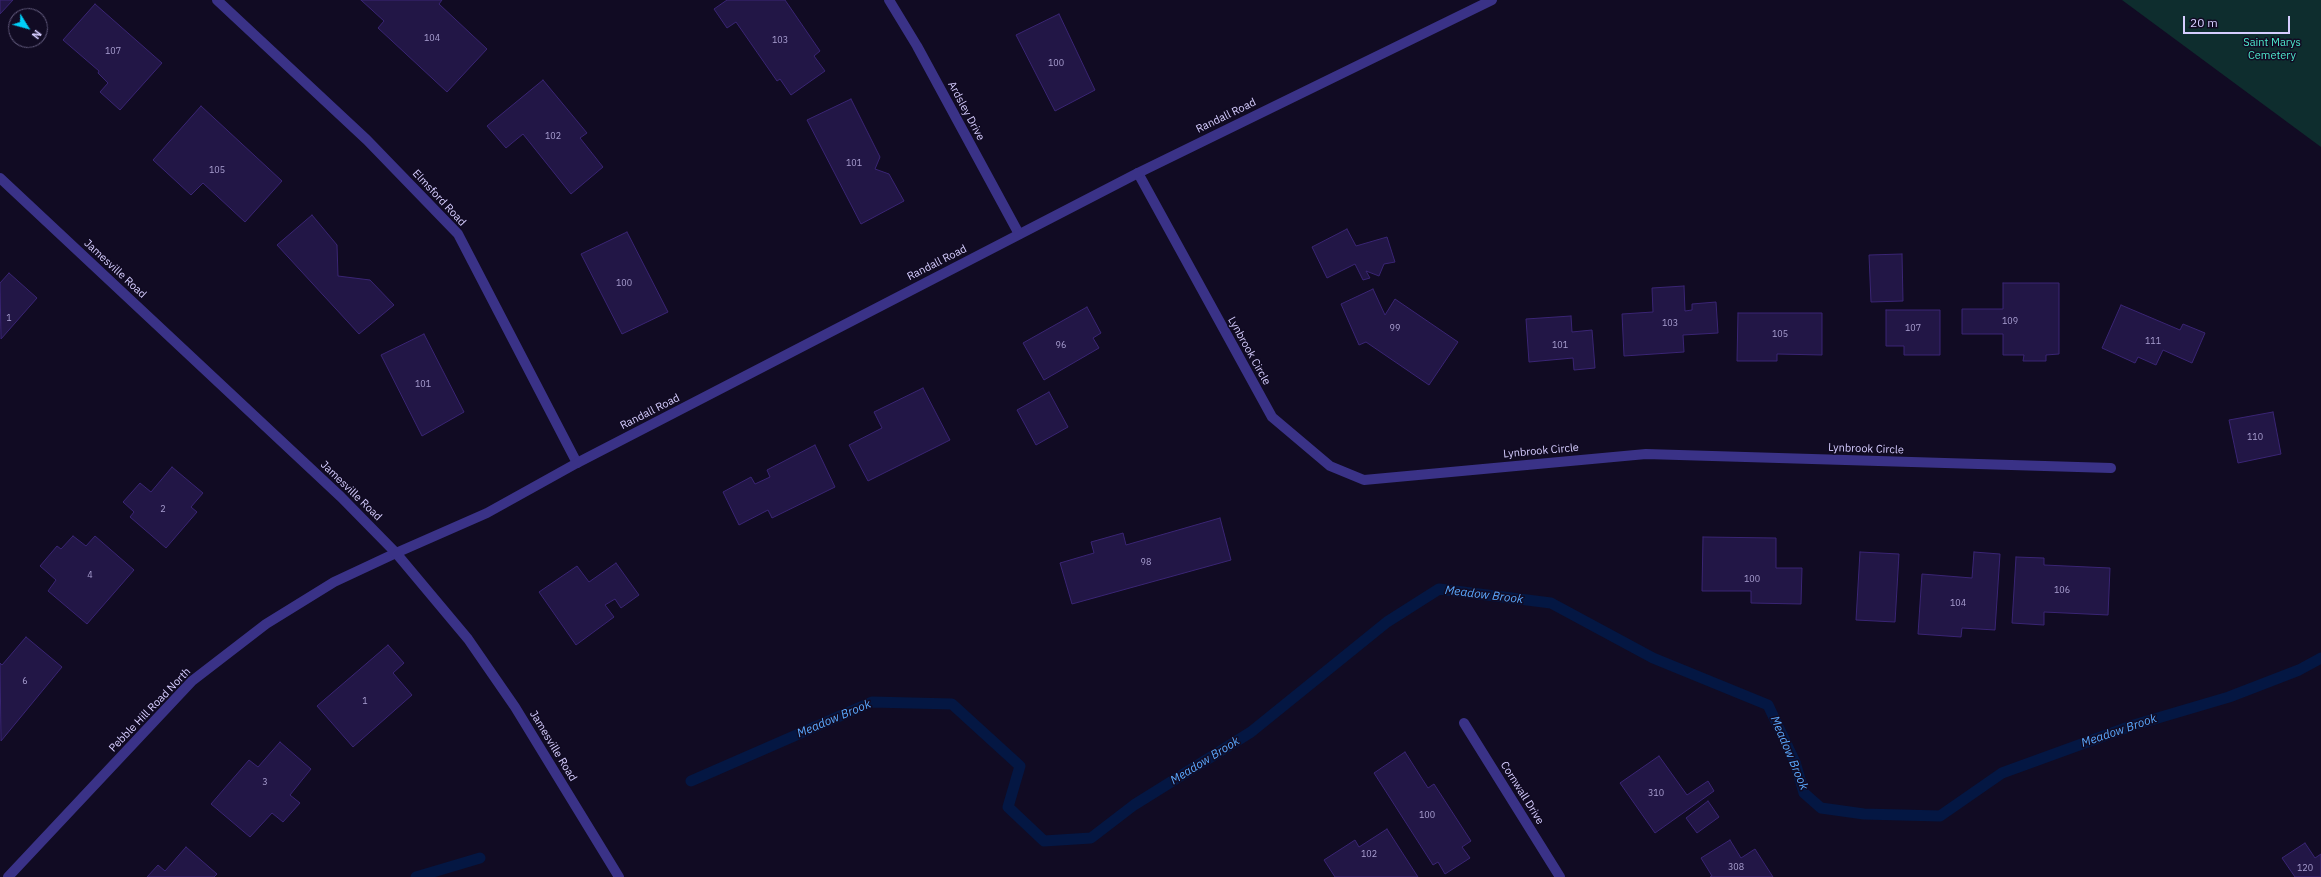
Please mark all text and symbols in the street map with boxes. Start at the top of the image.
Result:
north arrow [8,8,48,48]
scale bar [2185,8,2292,34]
text: 20 m [2190,15,2218,30]
text: N [29,27,45,42]
house number: 104 [424,33,440,43]
house number: 103 [772,35,788,45]
park label: Saint Marys Cemetery [2243,36,2301,62]
house number: 107 [105,46,121,56]
house number: 100 [1048,58,1064,68]
street label: Ardsley Drive [945,79,987,143]
street label: Randall Road [1194,96,1258,136]
house number: 102 [545,131,561,141]
house number: 101 [846,158,862,168]
house number: 105 [209,165,225,175]
street label: Elmsford Road [410,167,468,229]
street label: Jamesville Road [81,237,149,301]
street label: Randall Road [905,242,969,284]
house number: 100 [616,278,632,288]
house number: 1 [6,313,12,323]
street label: Lynbrook Circle [1225,315,1273,387]
house number: 109 [2002,316,2018,326]
house number: 103 [1662,318,1678,328]
house number: 99 [1390,323,1400,333]
house number: 107 [1905,323,1921,333]
house number: 105 [1772,329,1788,339]
house number: 111 [2145,336,2161,346]
house number: 96 [1056,340,1066,350]
house number: 101 [1552,340,1568,350]
house number: 101 [415,379,431,389]
street label: Randall Road [618,391,682,433]
house number: 110 [2247,432,2263,442]
street label: Lynbrook Circle [1503,441,1579,461]
street label: Lynbrook Circle [1828,441,1904,457]
street label: Jamesville Road [318,458,384,524]
house number: 2 [160,504,166,514]
house number: 98 [1141,557,1151,567]
house number: 4 [87,570,93,580]
house number: 100 [1744,574,1760,584]
water label: Meadow Brook [1444,583,1524,607]
house number: 106 [2054,585,2070,595]
house number: 104 [1950,598,1966,608]
street label: Pebble Hill Road North [106,665,194,755]
house number: 6 [22,676,28,686]
house number: 1 [362,696,368,706]
water label: Meadow Brook [795,697,873,741]
street label: Jamesville Road [527,708,579,784]
water label: Meadow Brook [2079,711,2159,751]
water label: Meadow Brook [1767,714,1811,792]
water label: Meadow Brook [1168,734,1242,788]
street label: Cornwall Drive [1497,759,1547,827]
house number: 3 [262,777,268,787]
house number: 310 [1648,788,1664,798]
house number: 100 [1419,810,1435,820]
house number: 102 [1361,849,1377,859]
house number: 308 [1728,862,1744,872]
house number: 120 [2297,863,2313,873]

